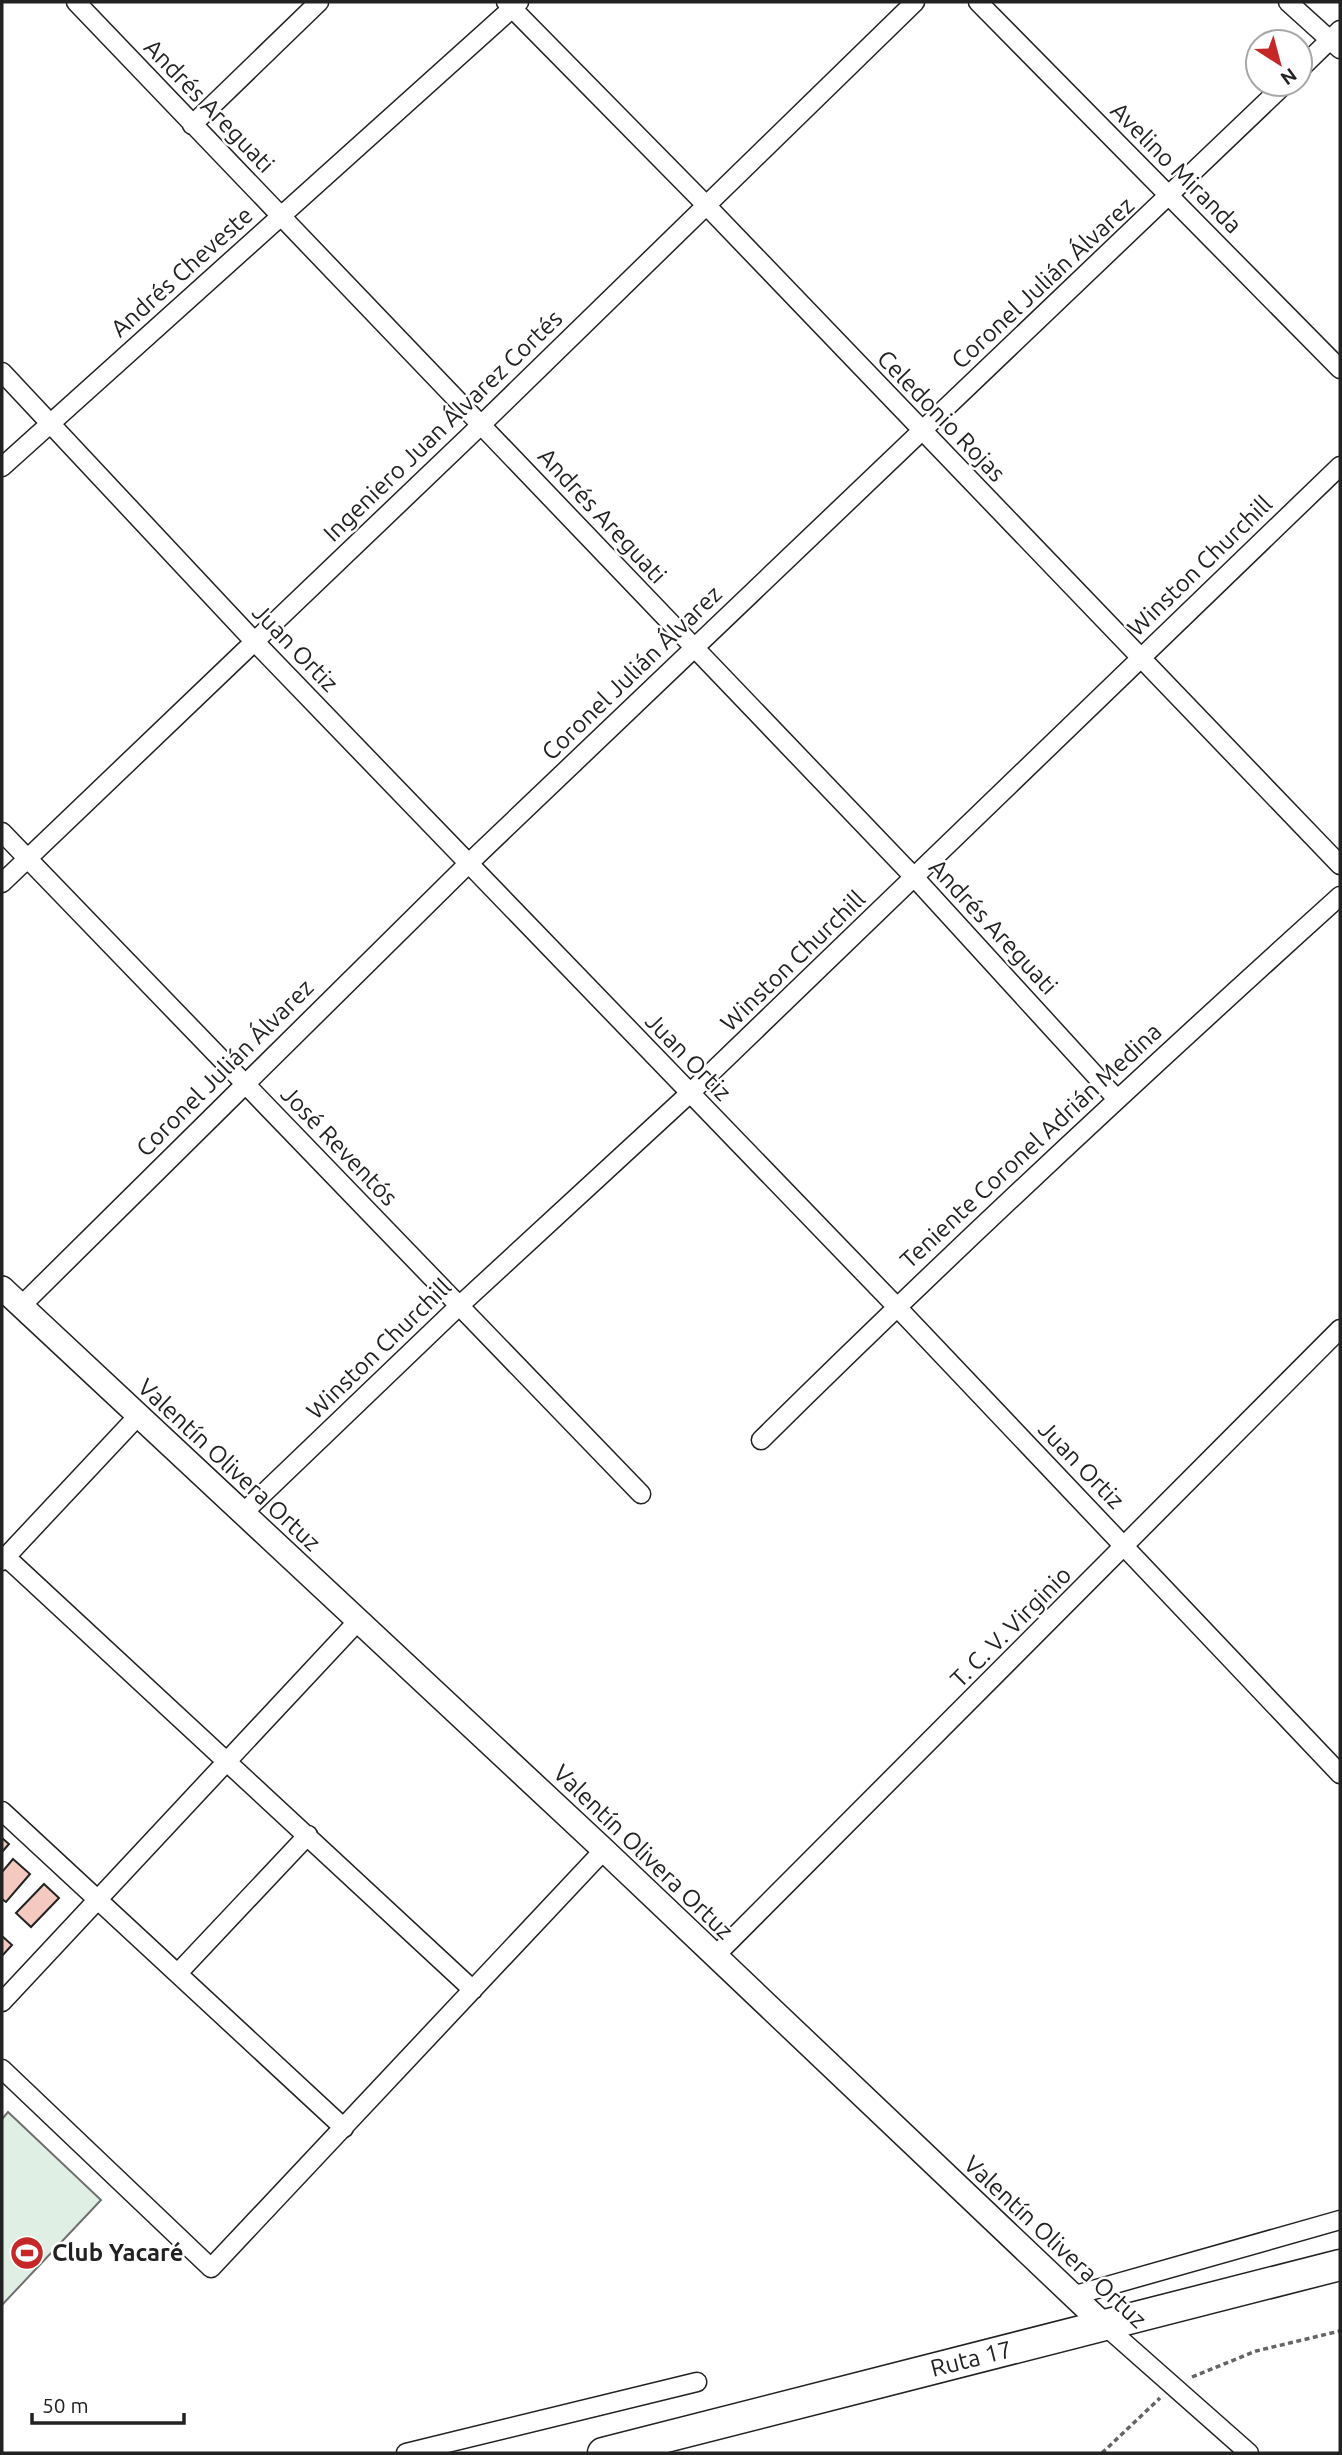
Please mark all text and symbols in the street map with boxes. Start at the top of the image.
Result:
north arrow [1244,28,1314,98]
street label: Andrés Areguati [139,33,280,178]
text: N [1277,64,1301,90]
street label: Avelino Miranda [1105,97,1247,239]
street label: Coronel Julián Álvarez [945,191,1139,374]
street label: Andrés Cheveste [105,201,258,342]
street label: Ingeniero Juan Álvarez Cortés [317,304,567,547]
street label: Celedonio Rojas [872,344,1011,487]
street label: Andrés Areguati [533,443,672,589]
street label: Winston Churchill [1122,490,1277,641]
street label: Coronel Julián Álvarez [536,579,727,765]
street label: Juan Ortiz [247,598,344,697]
street label: Andrés Areguati [924,854,1063,1000]
street label: Winston Churchill [715,885,870,1036]
street label: Coronel Julián Álvarez [130,973,319,1162]
street label: Juan Ortiz [640,1007,737,1106]
street label: Teniente Coronel Adrián Medina [895,1018,1167,1274]
street label: José Reventós [276,1080,403,1211]
street label: Winston Churchill [301,1273,456,1424]
street label: Valentín Olivera Ortuz [133,1373,326,1556]
street label: Juan Ortiz [1033,1415,1130,1514]
street label: T. C. V. Virginio [945,1561,1076,1692]
street label: Valentín Olivera Ortuz [548,1759,739,1944]
street label: Valentín Olivera Ortuz [959,2150,1152,2333]
sports icon: Club Yacaré [8,2234,46,2272]
place label: Club Yacaré [52,2239,183,2266]
street label: Ruta 17 [928,2335,1015,2382]
scale bar [32,2382,184,2426]
text: 50 m [42,2393,89,2417]

